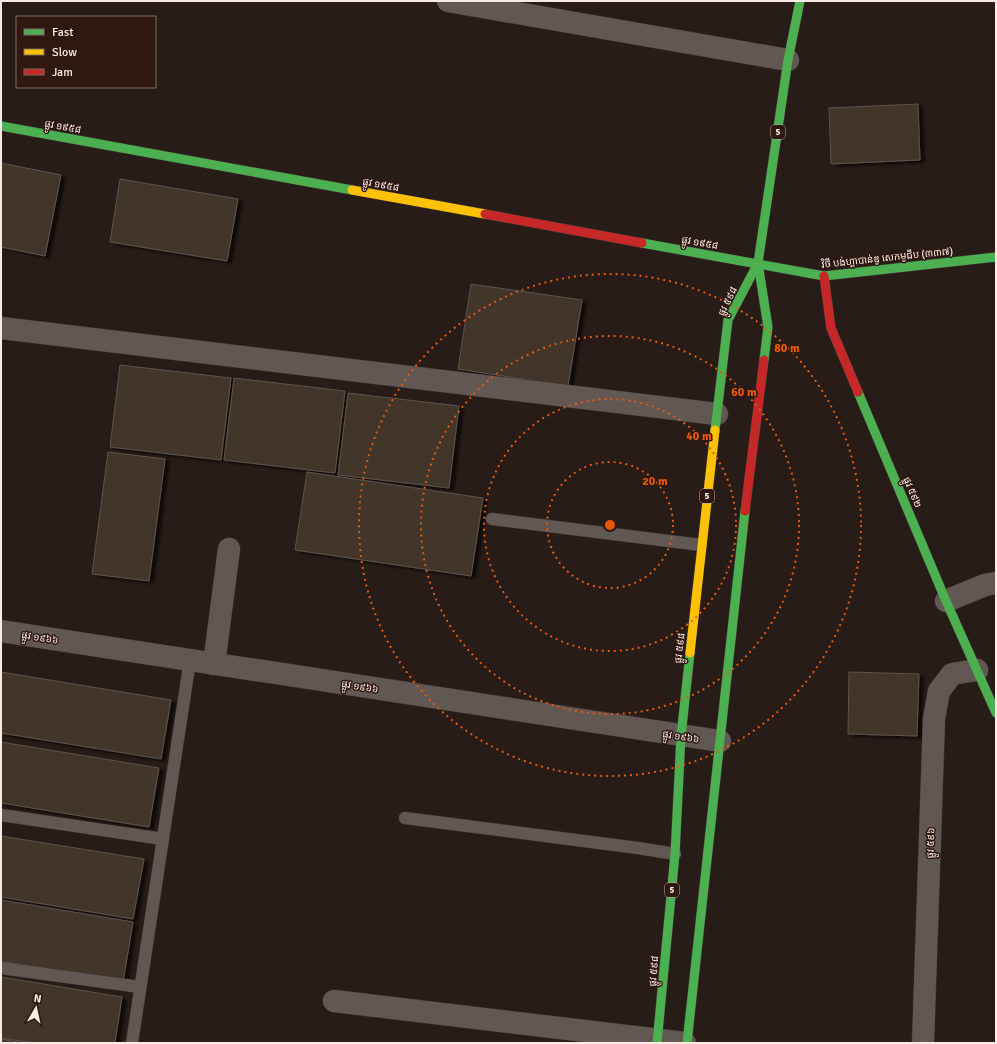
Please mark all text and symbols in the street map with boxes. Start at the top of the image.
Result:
legend [16,16,156,88]
text: Fast [52,25,73,40]
text: Slow [52,45,77,60]
text: Jam [52,65,73,80]
street label: ផ្លូវ ១៩៥៨ [43,118,82,139]
road number: 5 [771,125,785,139]
street label: ផ្លូវ ១៩៥៨ [361,176,400,197]
street label: ផ្លូវ ១៩៥៨ [680,234,719,255]
street label: វិថី បង់ហ្គាបាន់ឌូ សេកមូជីប (៣៣៧) [821,244,954,271]
street label: ផ្លូវ ៥៩៨ [716,285,743,319]
text: 80 m [774,341,800,356]
text: 60 m [731,385,757,400]
text: 40 m [686,429,712,444]
text: 20 m [642,474,668,489]
street label: ផ្លូវ ៥៩២ [898,475,924,511]
road number: 5 [700,489,714,503]
centre of rings [603,518,617,532]
street label: ផ្លូវ ១៩៦៦ [20,629,59,650]
street label: ផ្លូវ ៥៩៨ [672,632,691,664]
street label: ផ្លូវ ១៩៦៦ [340,678,379,699]
street label: ផ្លូវ ១៩៦៦ [661,728,700,748]
street label: ផ្លូវ ៥៩៦ [924,827,940,859]
road number: 5 [665,883,679,897]
street label: ផ្លូវ ៥៩៨ [647,955,664,987]
north arrow [16,988,56,1028]
text: N [33,992,42,1006]

